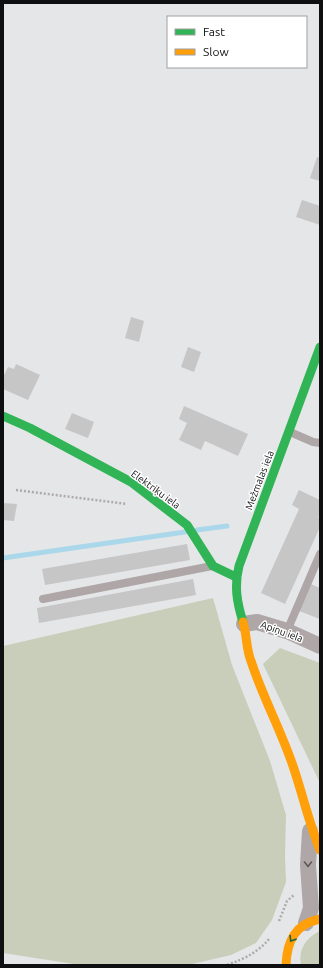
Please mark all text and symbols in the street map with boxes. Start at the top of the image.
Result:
legend [167,16,307,68]
text: Fast [203,25,225,38]
text: Slow [203,45,229,58]
street label: Mežmalas iela [243,449,276,511]
street label: Elektriķu iela [129,468,182,511]
street label: Apiņu iela [259,619,304,644]
one-way arrow [304,861,312,867]
one-way arrow [290,935,297,942]

